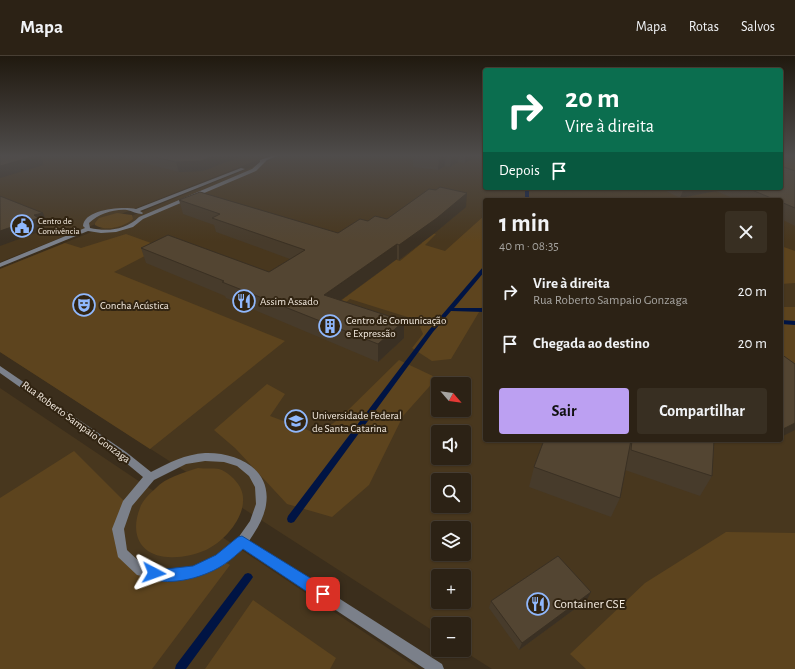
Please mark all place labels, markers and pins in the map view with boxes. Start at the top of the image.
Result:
public building icon: Centro de Convivência [9,213,35,239]
place label: Centro de Convivência [38,217,80,236]
restaurant icon: Assim Assado [231,288,257,314]
theatre icon: Concha Acústica [71,292,97,318]
place label: Assim Assado [260,296,318,307]
place label: Concha Acústica [100,300,169,311]
building icon: Centro de Comunicação e Expressão [317,313,343,339]
place label: Centro de Comunicação e Expressão [346,315,446,339]
school or university icon: Universidade Federal de Santa Catarina [283,408,309,434]
place label: Universidade Federal de Santa Catarina [312,410,402,434]
pin [306,577,340,611]
restaurant icon: Container CSE [525,591,551,617]
place label: Container CSE [554,598,625,611]

